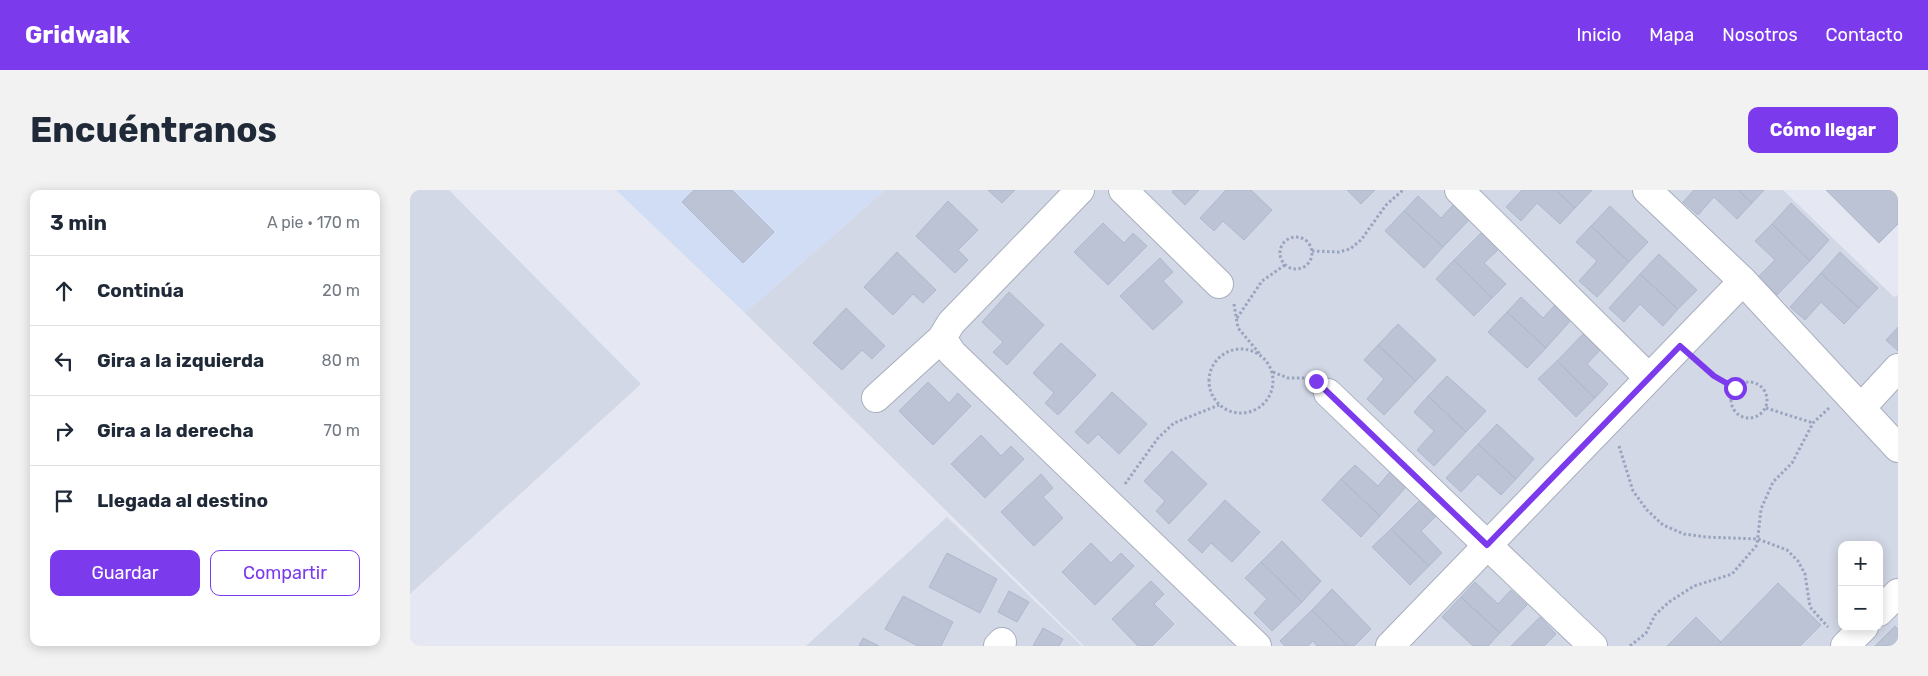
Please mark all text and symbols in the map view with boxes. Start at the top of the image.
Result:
text: Gridwalk [25,21,130,49]
text: Inicio [1576,24,1621,46]
text: Mapa [1649,24,1694,46]
text: Nosotros [1722,24,1798,46]
text: Contacto [1826,24,1903,46]
button: Cómo llegar [1748,107,1898,153]
text: Encuéntranos [30,109,277,151]
text: 3 min [50,210,107,235]
text: A pie · 170 m [267,213,360,232]
icon: ahead [50,277,78,305]
text: Continúa [97,279,184,302]
text: 20 m [322,281,360,300]
icon: left [50,347,78,375]
text: Gira a la izquierda [97,349,264,372]
text: 80 m [322,351,360,370]
route end [1305,370,1328,393]
route start [1724,377,1747,400]
icon: right [50,417,78,445]
text: Gira a la derecha [97,419,254,442]
text: 70 m [323,421,360,440]
icon: arrive [50,487,78,515]
text: Llegada al destino [97,489,268,512]
map controls [1838,541,1883,631]
button: + [1838,541,1883,586]
button: Guardar [50,550,200,596]
button: Compartir [210,550,360,596]
button: − [1838,586,1883,631]

